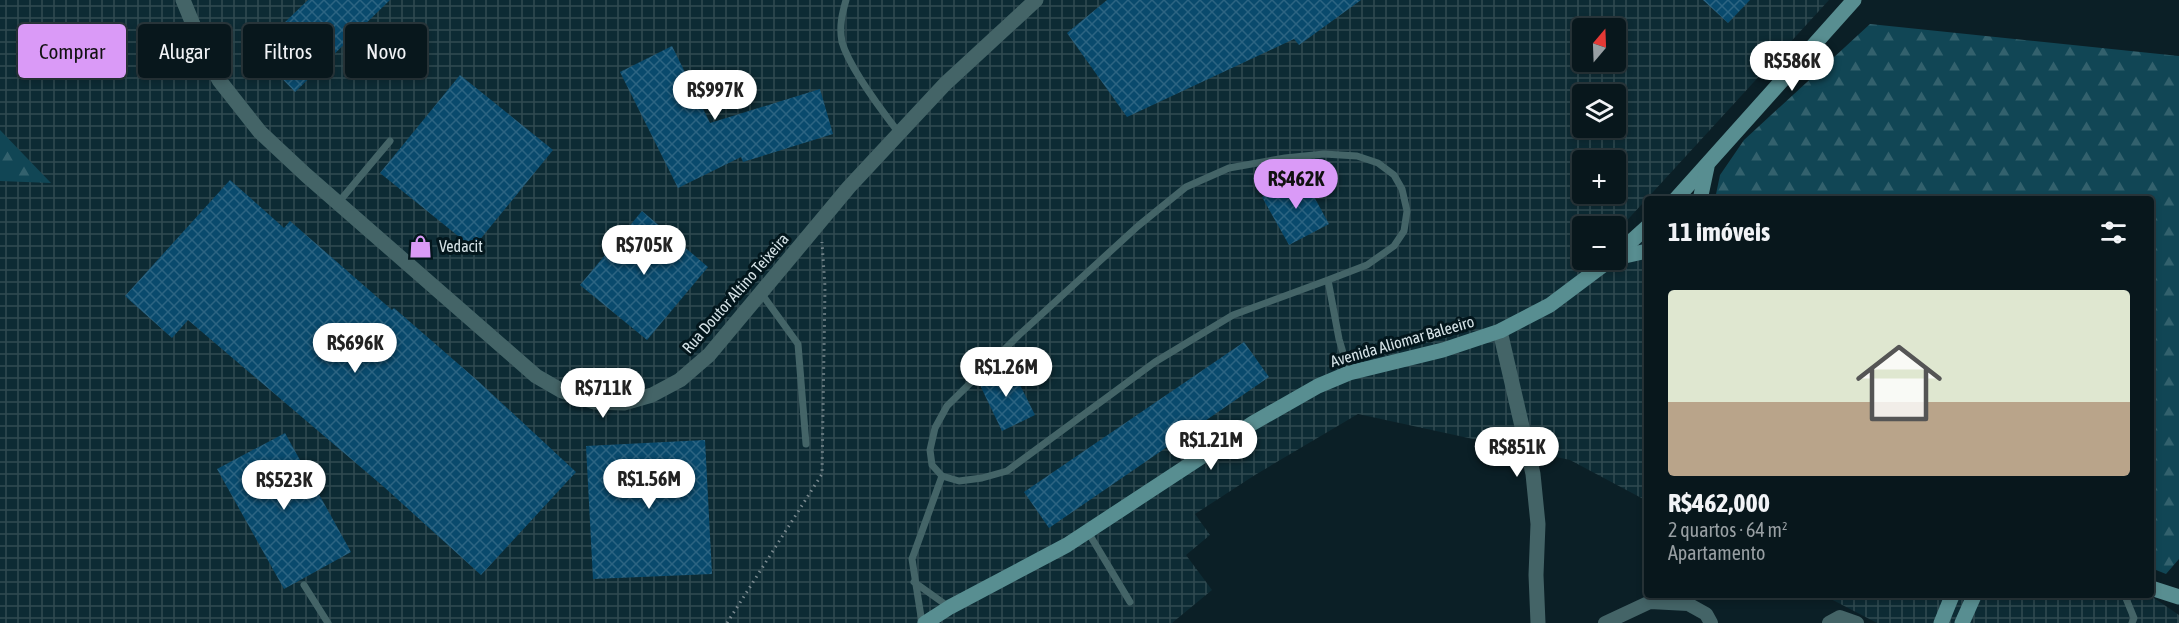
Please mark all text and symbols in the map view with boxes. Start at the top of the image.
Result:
north arrow [1572,18,1626,72]
map controls [1572,18,1626,270]
chip: Comprar [18,24,126,78]
chip: Alugar [138,24,231,78]
chip: Filtros [243,24,333,78]
chip: Novo [345,24,427,78]
pin: R$586K [1743,41,1841,92]
text: R$586K [1764,49,1820,72]
pin: R$997K [666,70,764,121]
text: R$997K [687,78,743,101]
button: layers [1572,84,1626,138]
button: + [1572,150,1626,204]
pin: R$462K [1247,159,1345,210]
text: R$462K [1268,167,1324,190]
button: − [1572,216,1626,270]
icon: filters [2097,216,2130,249]
text: 11 imóveis [1668,217,1770,247]
pin: R$705K [595,225,693,276]
street label: Rua Doutor Altino Teixeira [678,230,792,356]
shop icon: Vedacit [408,233,434,259]
text: R$705K [616,233,672,256]
place label: Vedacit [439,237,483,255]
street label: Avenida Aliomar Baleeiro [1328,312,1476,370]
pin: R$696K [306,323,404,374]
icon: home [1845,329,1953,437]
text: R$696K [327,331,383,354]
pin: R$1.26M [951,347,1061,398]
text: R$1.26M [974,355,1038,378]
pin: R$711K [554,368,652,419]
text: R$711K [575,376,631,399]
pin: R$1.21M [1156,420,1266,471]
pin: R$851K [1468,427,1566,478]
text: R$1.21M [1179,428,1243,451]
text: R$851K [1489,435,1545,458]
pin: R$1.56M [594,459,704,510]
pin: R$523K [235,460,333,511]
text: R$1.56M [617,467,681,490]
text: R$523K [256,468,312,491]
text: R$462,000 [1668,488,1770,518]
text: 2 quartos · 64 m² [1668,518,1788,541]
text: Apartamento [1668,541,1765,564]

